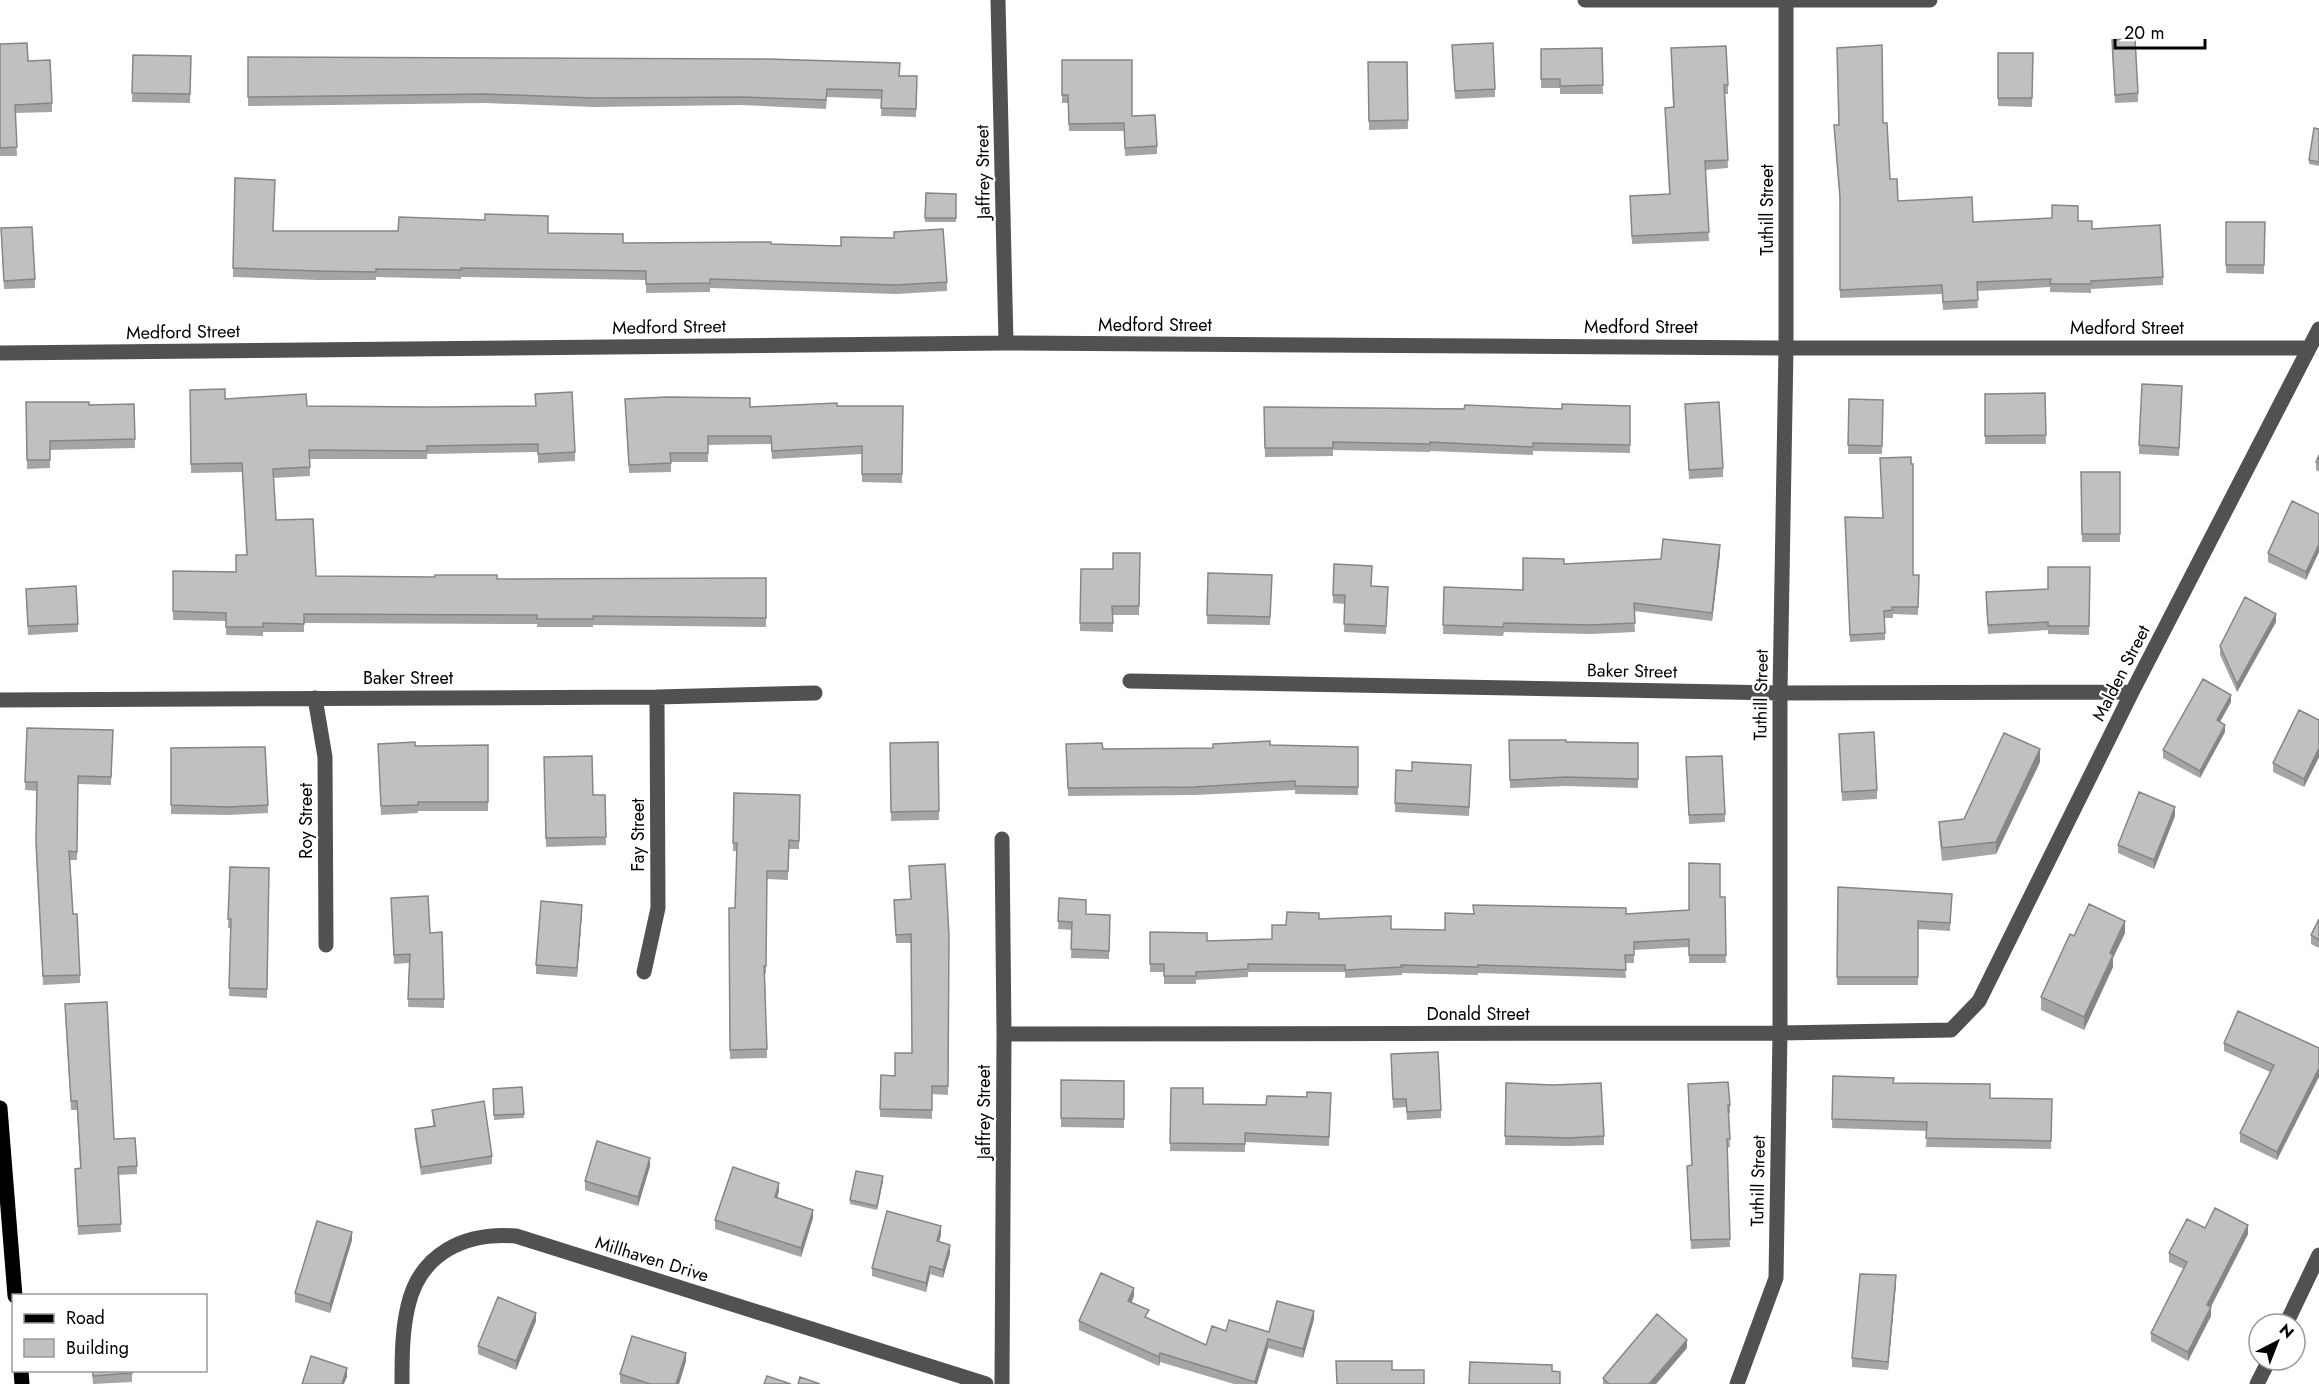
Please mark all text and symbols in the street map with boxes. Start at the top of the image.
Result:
scale bar [2115,12,2205,50]
text: 20 m [2124,20,2164,46]
street label: Jaffrey Street [969,124,997,221]
street label: Tuthill Street [1754,164,1780,256]
street label: Medford Street [1098,312,1213,338]
street label: Medford Street [612,313,727,341]
street label: Medford Street [1584,314,1699,340]
street label: Medford Street [2070,315,2185,341]
street label: Medford Street [126,318,241,346]
street label: Malden Street [2086,620,2157,726]
street label: Tuthill Street [1747,648,1775,741]
street label: Baker Street [1587,657,1678,685]
street label: Baker Street [363,665,454,691]
street label: Roy Street [293,782,319,859]
street label: Fay Street [625,798,651,872]
street label: Donald Street [1427,1001,1530,1027]
street label: Jaffrey Street [971,1064,997,1161]
street label: Tuthill Street [1744,1134,1772,1227]
street label: Millhaven Drive [592,1229,712,1289]
legend [12,1294,207,1372]
text: Road [66,1305,105,1331]
north arrow [2247,1312,2307,1372]
text: N [2274,1318,2299,1344]
text: Building [66,1335,129,1361]

